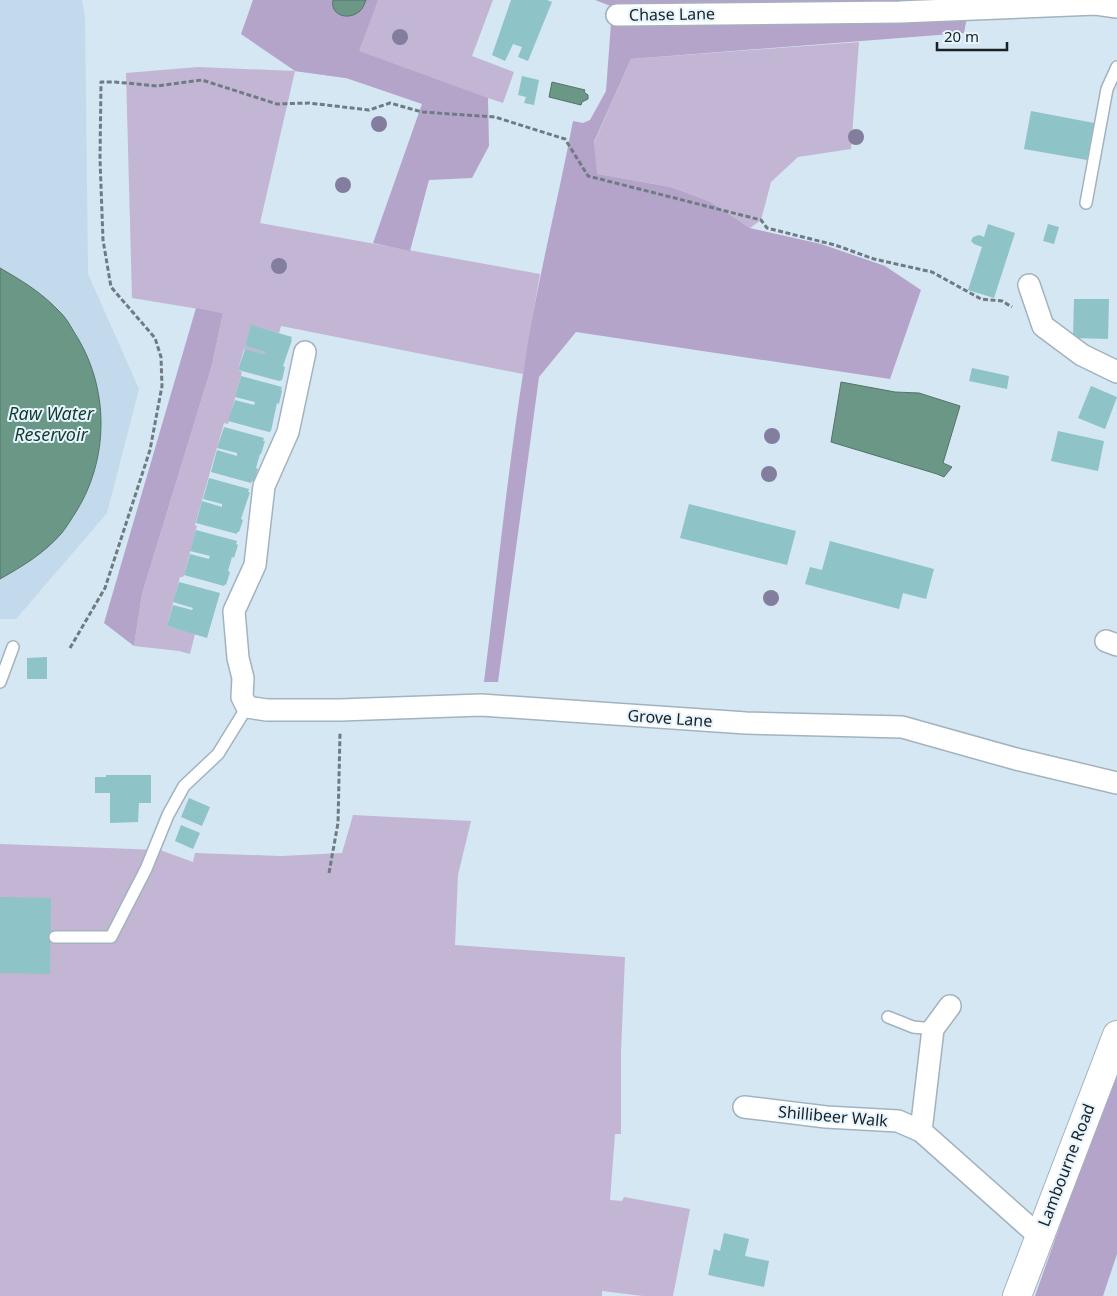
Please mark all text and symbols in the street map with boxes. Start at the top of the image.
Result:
street label: Chase Lane [629,2,715,26]
scale bar [937,20,1007,52]
text: 20 m [944,26,979,46]
water label: Raw Water Reservoir [8,401,95,446]
street label: Grove Lane [627,704,713,732]
street label: Shillibeer Walk [777,1100,889,1132]
street label: Lambourne Road [1032,1100,1100,1230]

